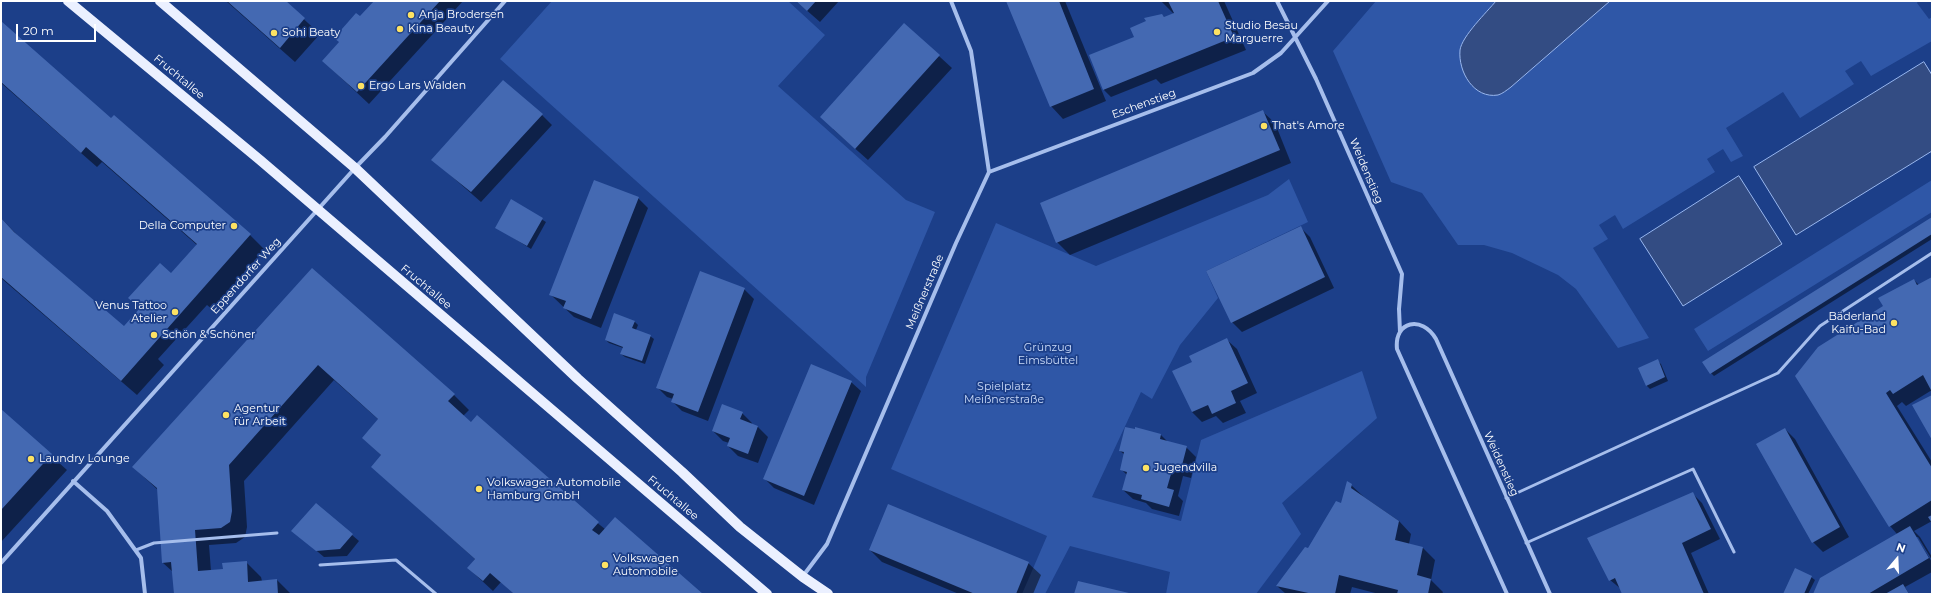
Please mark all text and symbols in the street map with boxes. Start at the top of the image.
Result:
place label: Anja Brodersen [419,8,504,22]
marker: Anja Brodersen [406,10,416,20]
scale bar [18,16,98,42]
place label: Studio Besau Marguerre [1225,19,1298,45]
place label: Kina Beauty [408,22,474,36]
text: 20 m [23,23,54,38]
marker: Kina Beauty [395,24,405,34]
place label: Sohi Beaty [282,26,340,40]
marker: Studio Besau Marguerre [1212,27,1222,37]
marker: Sohi Beaty [269,28,279,38]
street label: Fruchtallee [151,52,207,102]
place label: Ergo Lars Walden [369,79,466,93]
marker: Ergo Lars Walden [356,81,366,91]
street label: Eschenstieg [1110,86,1178,122]
place label: That's Amore [1272,119,1345,133]
marker: That's Amore [1259,121,1269,131]
street label: Weidenstieg [1346,136,1386,206]
place label: Della Computer [139,219,226,233]
marker: Della Computer [229,221,239,231]
street label: Eppendorfer Weg [208,235,284,317]
street label: Meißnerstraße [903,253,947,331]
street label: Fruchtallee [398,262,454,312]
place label: Venus Tattoo Atelier [95,299,167,325]
marker: Venus Tattoo Atelier [170,307,180,317]
place label: Bäderland Kaifu-Bad [1828,310,1886,336]
marker: Bäderland Kaifu-Bad [1889,318,1899,328]
place label: Schön & Schöner [162,328,255,342]
marker: Schön & Schöner [149,330,159,340]
park label: Grünzug Eimsbüttel [1018,341,1078,367]
park label: Spielplatz Meißnerstraße [964,380,1044,406]
place label: Agentur für Arbeit [234,402,286,428]
marker: Agentur für Arbeit [221,410,231,420]
street label: Weidenstieg [1481,429,1521,499]
place label: Laundry Lounge [39,452,130,466]
marker: Laundry Lounge [26,454,36,464]
place label: Jugendvilla [1154,461,1217,475]
marker: Jugendvilla [1141,463,1151,473]
street label: Fruchtallee [645,473,701,523]
place label: Volkswagen Automobile Hamburg GmbH [487,476,621,502]
marker: Volkswagen Automobile Hamburg GmbH [474,484,484,494]
north arrow [1877,539,1917,579]
text: N [1894,540,1907,556]
place label: Volkswagen Automobile [613,552,679,578]
marker: Volkswagen Automobile [600,560,610,570]

